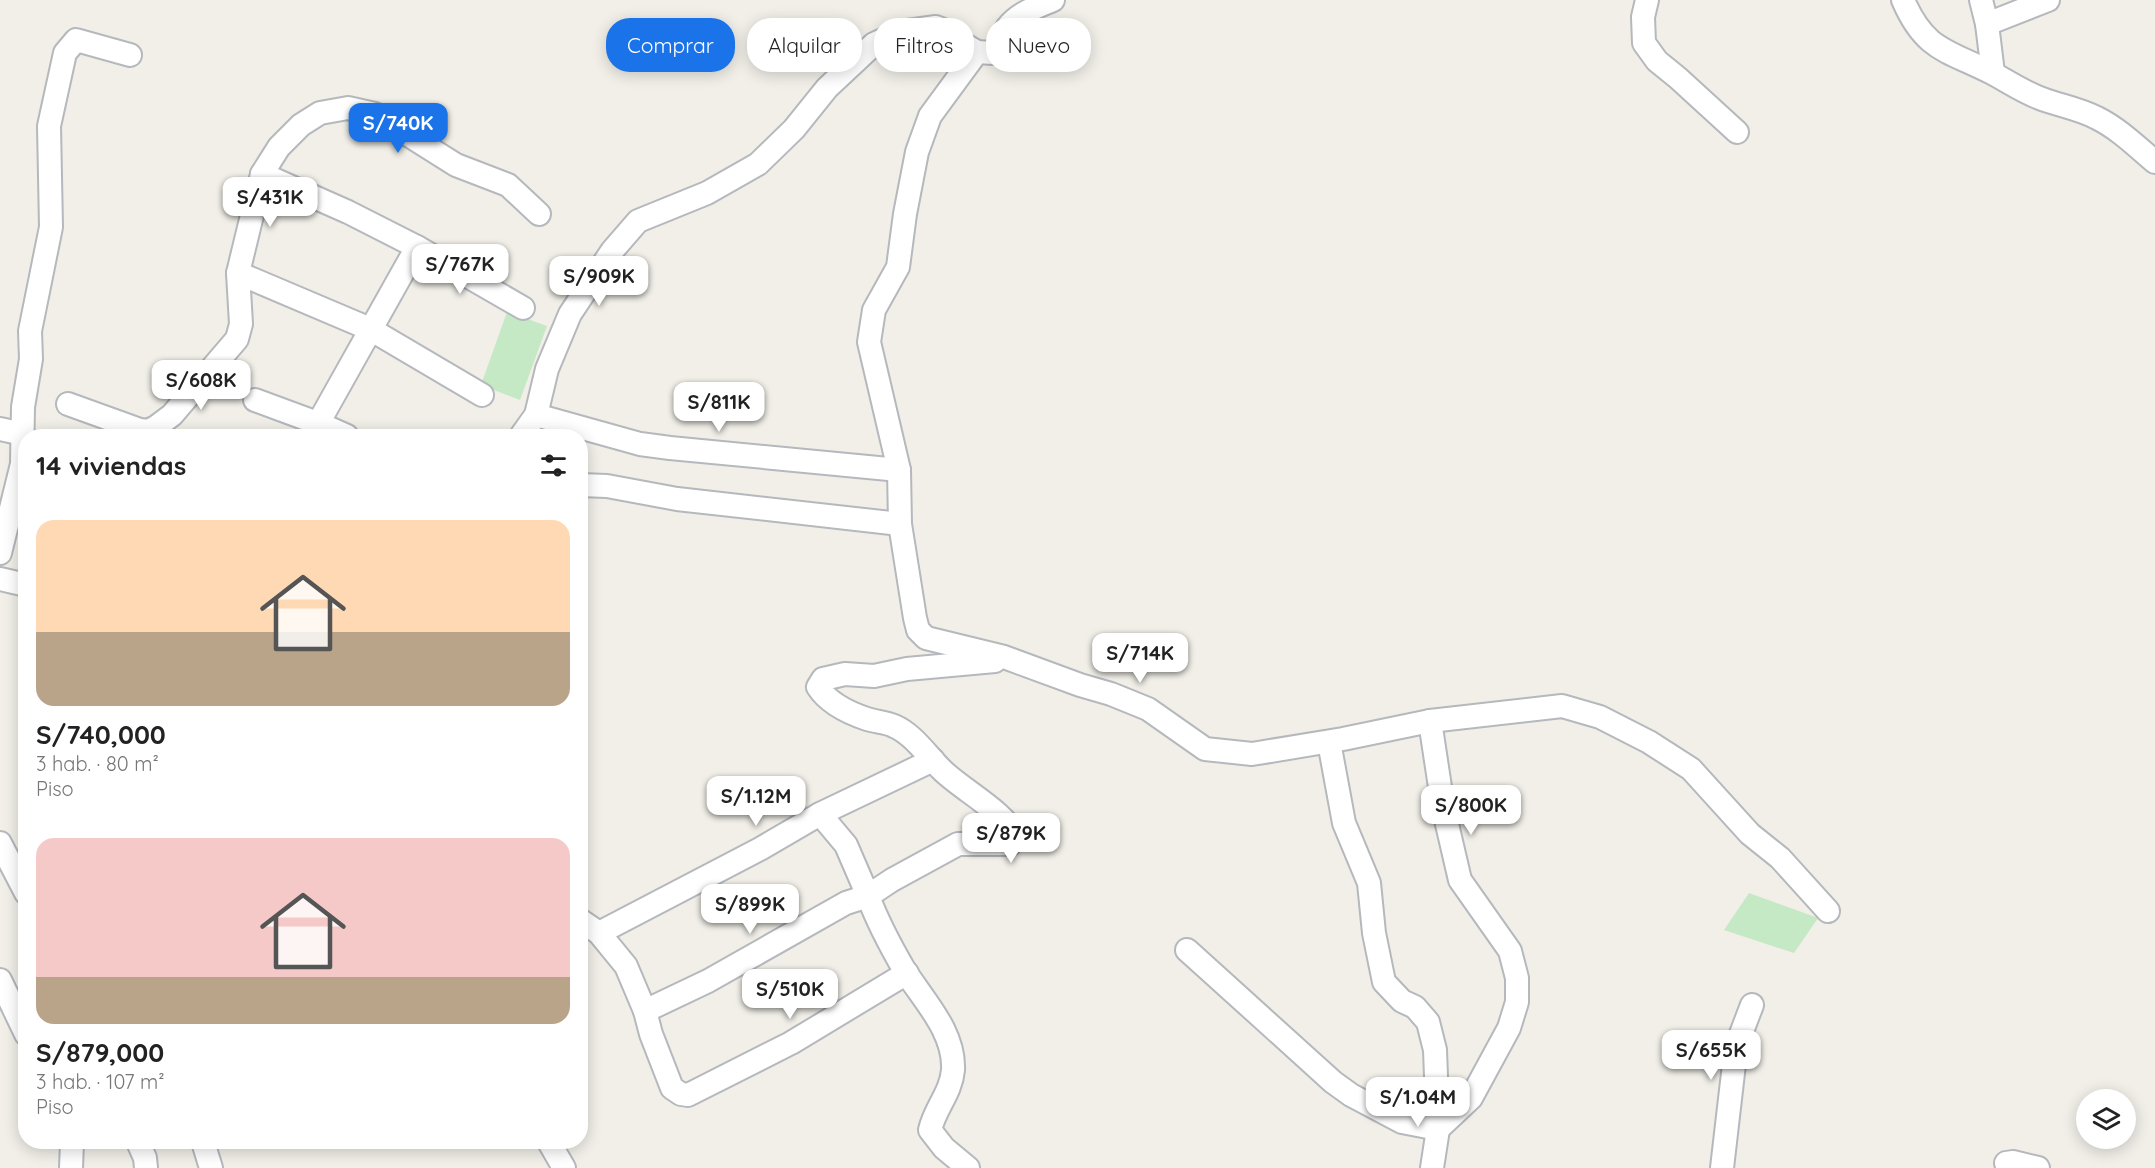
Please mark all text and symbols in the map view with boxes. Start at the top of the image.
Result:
chip: Comprar [606,18,735,72]
chip: Alquilar [747,18,862,72]
chip: Filtros [874,18,974,72]
chip: Nuevo [986,18,1091,72]
pin: S/740K [349,103,447,154]
text: S/740K [363,110,433,135]
pin: S/431K [221,177,319,228]
text: S/431K [237,184,303,209]
pin: S/767K [411,244,509,295]
text: S/767K [426,251,494,276]
pin: S/909K [550,256,648,307]
text: S/909K [563,263,635,288]
pin: S/608K [152,360,250,411]
text: S/608K [166,367,236,392]
pin: S/811K [670,382,768,433]
text: S/811K [688,389,750,414]
text: 14 viviendas [36,449,186,482]
icon: filters [537,449,570,482]
icon: home [249,559,357,667]
pin: S/714K [1091,633,1189,684]
text: S/714K [1106,640,1174,665]
text: S/740,000 [36,718,166,751]
text: 3 hab. · 80 m² [36,751,159,776]
text: Piso [36,776,74,801]
pin: S/1.12M [701,776,811,827]
text: S/1.12M [721,783,791,808]
pin: S/800K [1422,785,1520,836]
text: S/800K [1435,792,1507,817]
pin: S/879K [962,813,1060,864]
text: S/879K [976,820,1046,845]
icon: home [249,877,357,985]
pin: S/899K [701,884,799,935]
text: S/899K [715,891,785,916]
pin: S/510K [741,969,839,1020]
text: S/510K [756,976,824,1001]
pin: S/655K [1662,1030,1760,1081]
text: S/879,000 [36,1036,164,1069]
text: S/655K [1676,1037,1746,1062]
text: 3 hab. · 107 m² [36,1069,164,1094]
pin: S/1.04M [1363,1077,1473,1128]
text: S/1.04M [1380,1084,1456,1109]
map controls [2076,1089,2136,1149]
button: layers [2076,1089,2136,1149]
text: Piso [36,1094,74,1119]

